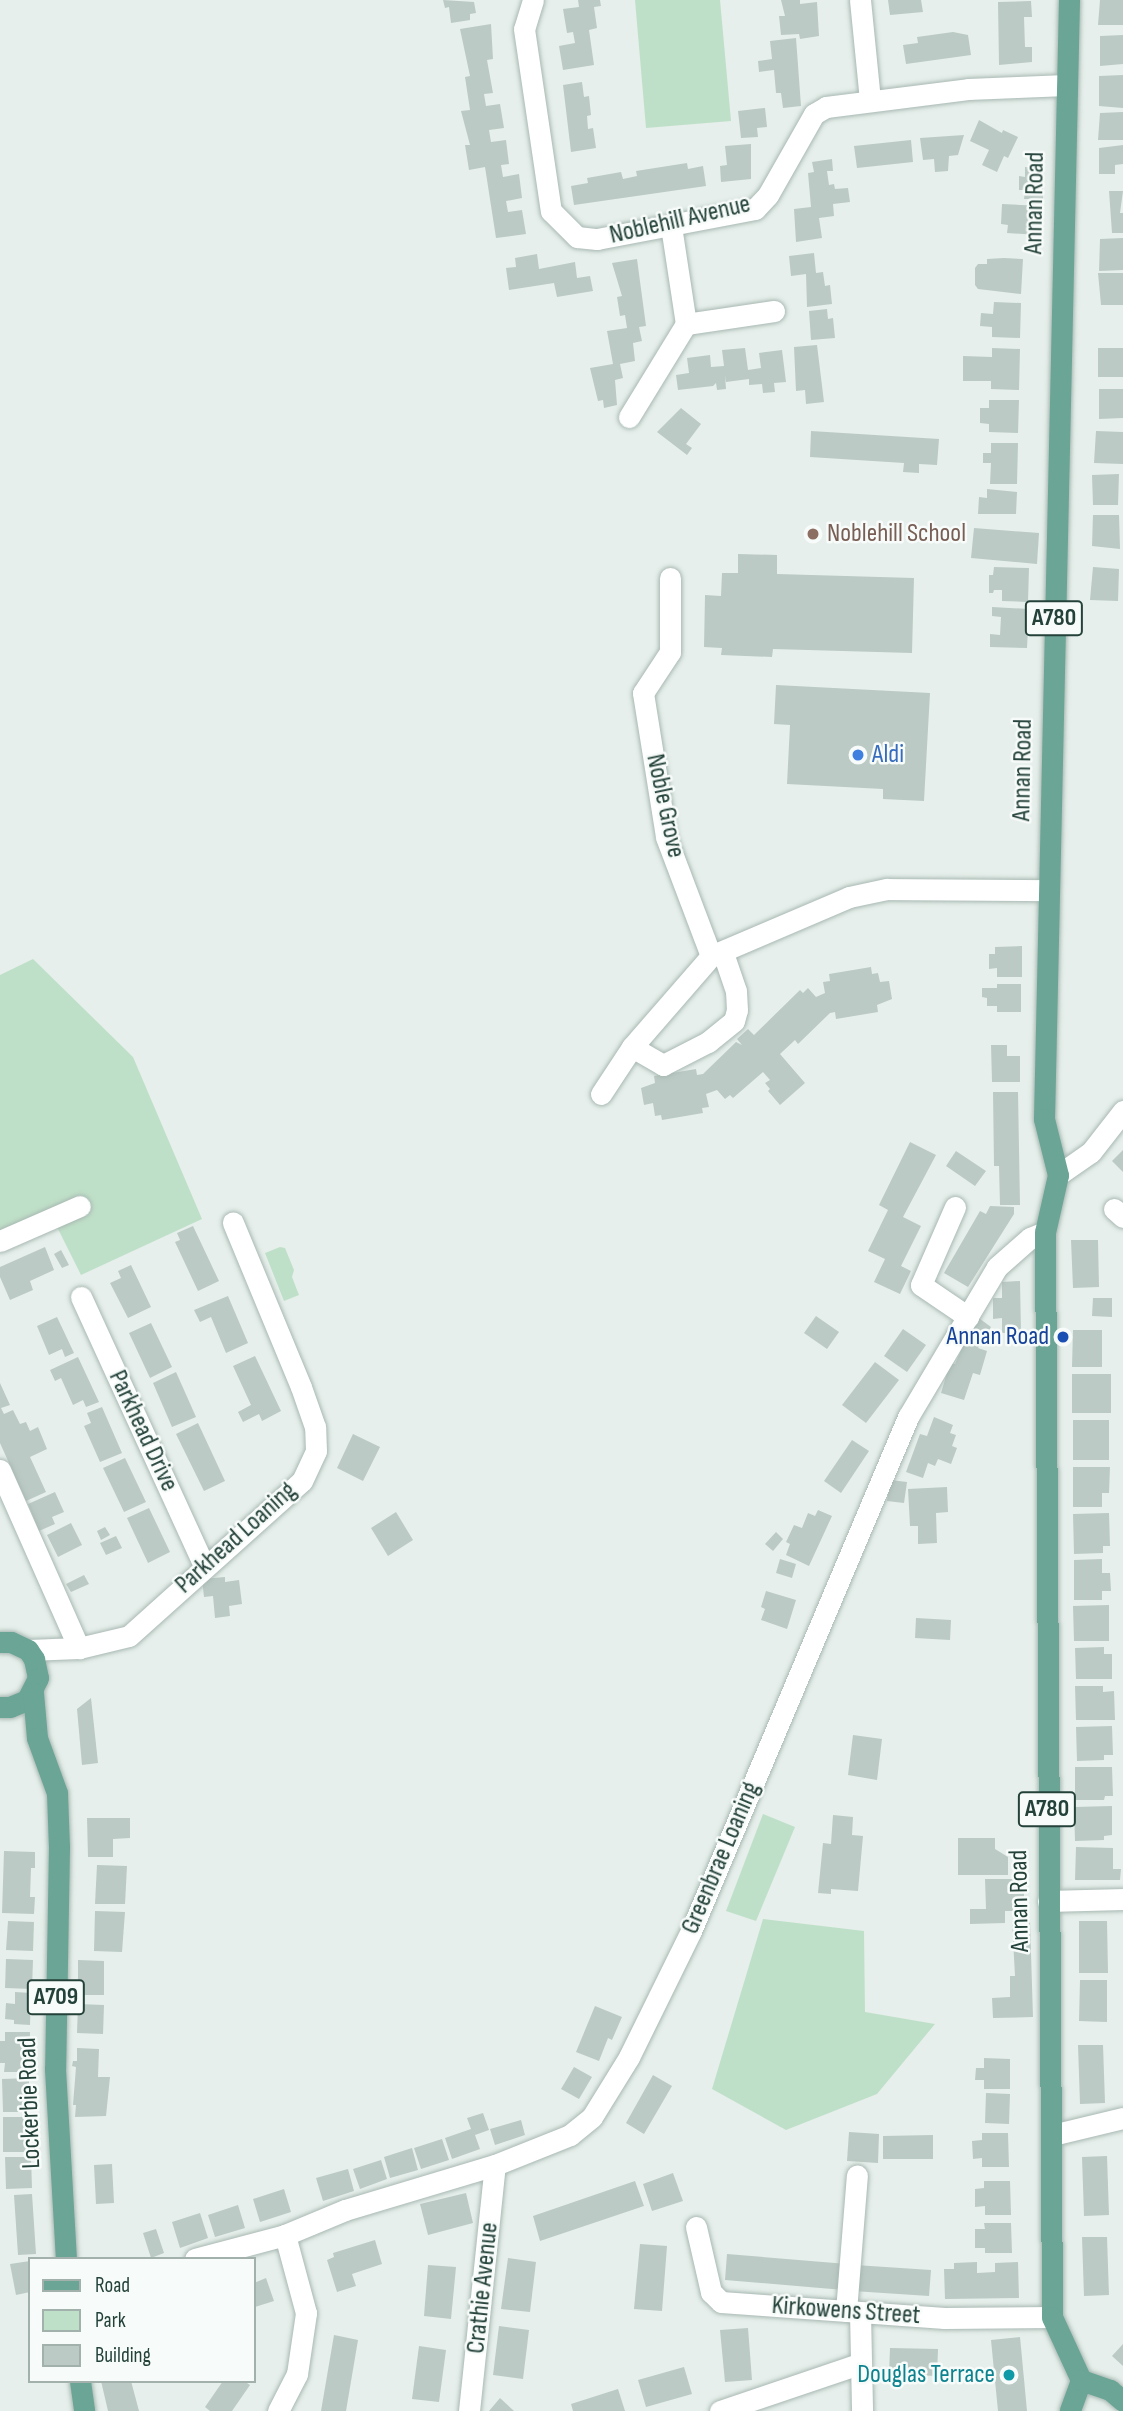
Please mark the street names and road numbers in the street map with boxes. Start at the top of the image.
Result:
street label: Annan Road [1019,152,1051,254]
street label: Noblehill Avenue [607,189,753,251]
road number: A780 [1024,598,1084,638]
street label: Annan Road [1007,719,1039,821]
street label: Noble Grove [639,751,691,861]
street label: Parkhead Drive [101,1365,185,1497]
street label: Parkhead Loaning [169,1475,303,1601]
street label: Greenbrae Loaning [675,1777,767,1939]
road number: A780 [1017,1789,1077,1830]
street label: Annan Road [1004,1850,1036,1952]
road number: A709 [26,1976,86,2018]
street label: Lockerbie Road [12,2037,48,2169]
street label: Crathie Avenue [461,2221,505,2355]
street label: Kirkowens Street [771,2290,921,2332]

